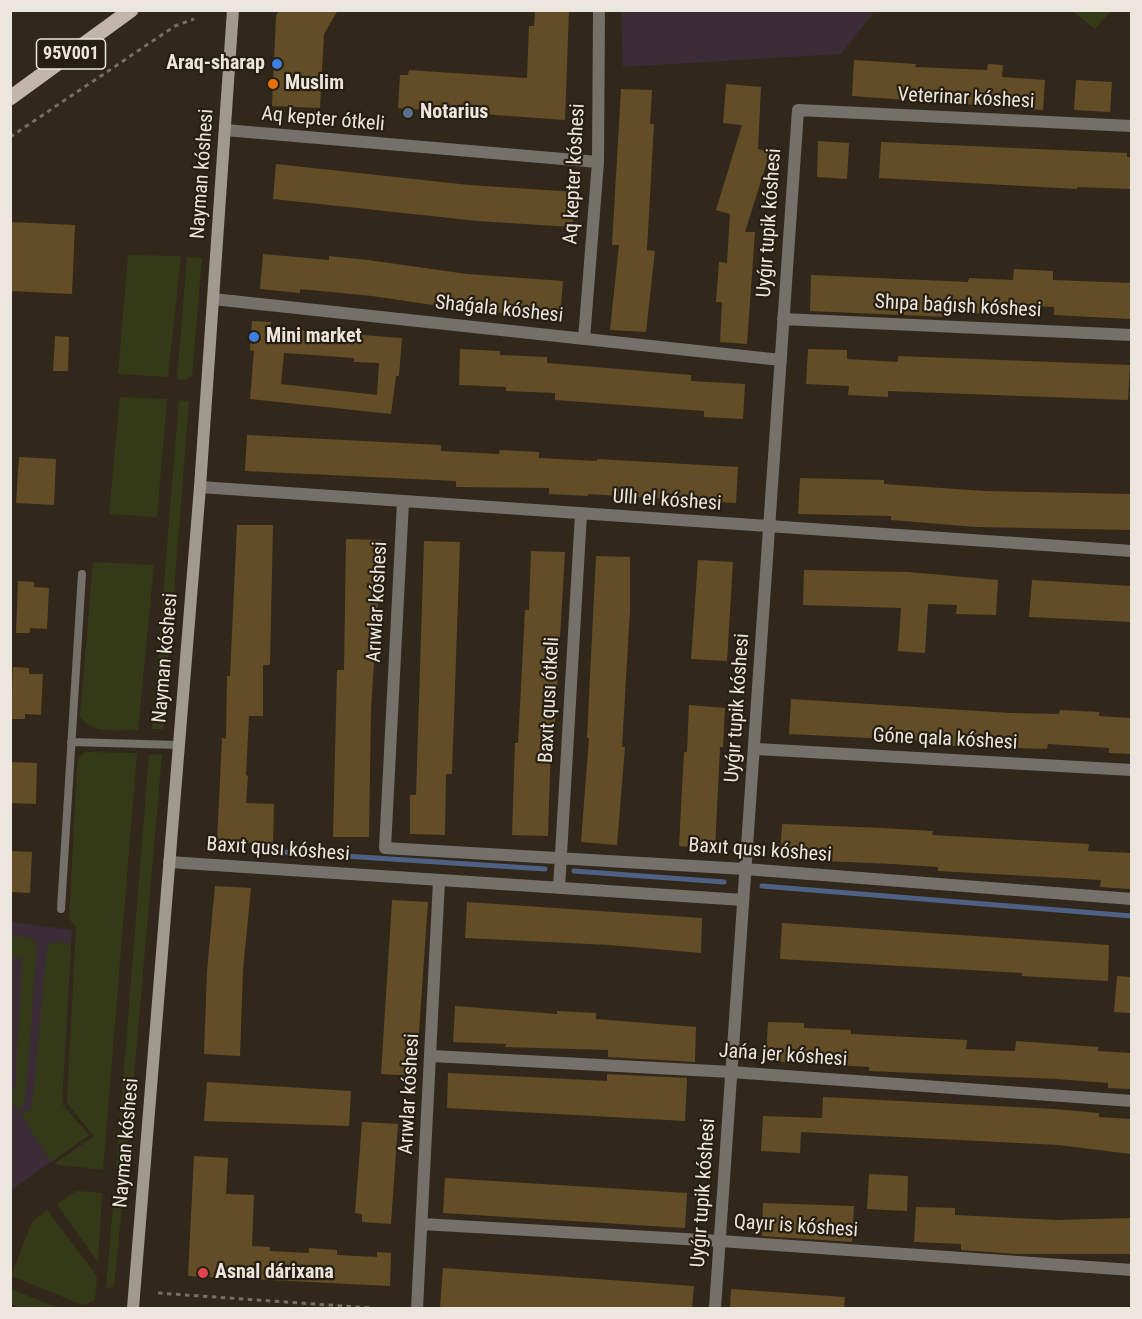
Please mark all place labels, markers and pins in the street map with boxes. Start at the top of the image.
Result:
place label: Araq-sharap [166,52,265,76]
marker: Araq-sharap [270,57,284,71]
place label: Muslim [285,72,344,96]
marker: Muslim [266,77,280,91]
place label: Notarius [420,101,488,125]
marker: Notarius [401,106,415,120]
place label: Mini market [266,325,362,349]
marker: Mini market [247,330,261,344]
place label: Asnal dárixana [215,1261,334,1285]
marker: Asnal dárixana [196,1266,210,1280]

